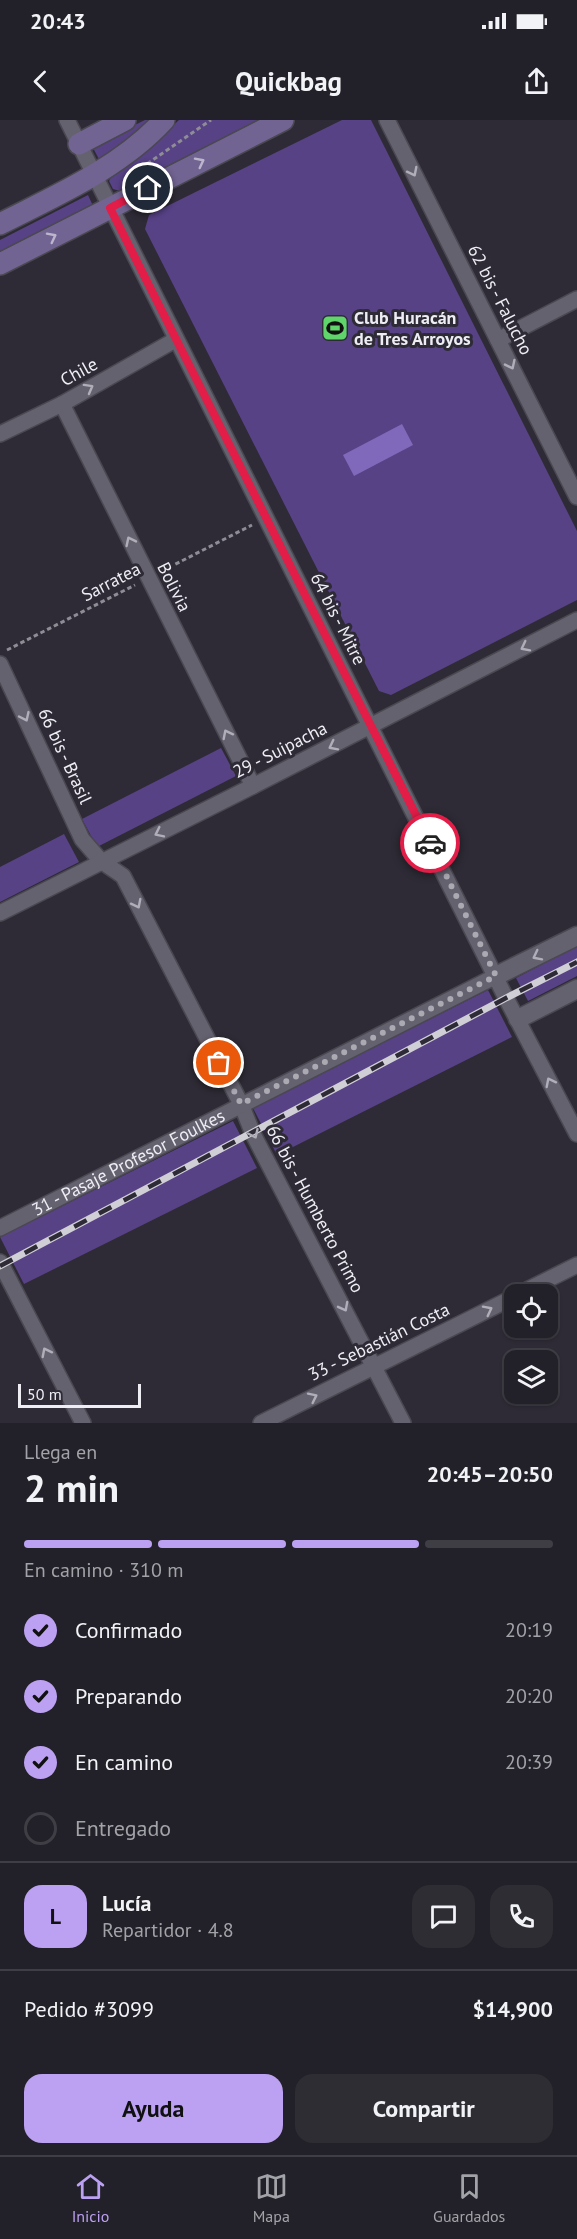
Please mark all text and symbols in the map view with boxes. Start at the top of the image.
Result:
text: 20:43 [30,7,86,35]
text: Quickbag [235,64,342,98]
icon: back [24,65,57,98]
icon: share [520,65,553,98]
one-way arrow [193,158,204,169]
pin [122,162,173,213]
one-way arrow [406,166,418,177]
icon: home [131,171,164,204]
one-way arrow [46,233,57,245]
street label: 62 bis - Falucho [463,241,538,359]
place label: Club Huracán de Tres Arroyos [354,306,471,350]
sports icon: Club Huracán de Tres Arroyos [320,313,350,343]
street label: Chile [56,352,102,391]
one-way arrow [504,358,515,369]
one-way arrow [83,384,94,395]
one-way arrow [125,536,137,547]
street label: Sarratea [77,557,144,606]
street label: Bolivia [152,558,197,615]
street label: 64 bis - Mitre [305,569,371,669]
one-way arrow [521,640,531,651]
street label: 66 bis - Brasil [33,704,98,808]
one-way arrow [17,711,29,722]
street label: 29 - Suipacha [229,716,331,783]
one-way arrow [222,730,234,741]
one-way arrow [328,738,339,750]
courier [400,813,460,873]
one-way arrow [154,825,165,837]
icon: car [414,827,447,860]
one-way arrow [130,898,142,909]
one-way arrow [532,948,543,960]
pin [193,1037,244,1088]
icon: bag [202,1046,235,1079]
one-way arrow [546,1077,557,1088]
street label: 31 - Pasaje Profesor Foulkes [28,1104,229,1221]
street label: 66 bis - Humberto Primo [261,1121,369,1297]
one-way arrow [246,1128,258,1139]
map controls [504,1284,558,1404]
button: locate [504,1284,558,1338]
street label: 33 - Sebastián Costa [304,1297,453,1386]
one-way arrow [337,1301,348,1311]
one-way arrow [481,1306,492,1317]
one-way arrow [42,1348,54,1359]
button: layers [504,1350,558,1404]
scale bar [18,1381,141,1408]
text: 50 m [27,1384,62,1404]
one-way arrow [307,1393,318,1404]
text: Llega en [24,1439,97,1465]
text: 20:45–20:50 [427,1460,553,1488]
text: 2 min [24,1462,119,1513]
text: En camino · 310 m [24,1557,184,1583]
icon: check [24,1614,57,1647]
text: Confirmado [75,1616,182,1644]
text: 20:19 [505,1617,553,1643]
icon: check [24,1680,57,1713]
text: Preparando [75,1682,182,1710]
text: 20:20 [505,1683,553,1709]
icon: check [24,1746,57,1779]
text: En camino [75,1748,173,1776]
text: 20:39 [505,1749,553,1775]
text: Entregado [75,1814,171,1842]
button: chat [412,1885,475,1948]
button: phone [490,1885,553,1948]
text: Lucía [102,1889,152,1917]
text: L [50,1902,61,1930]
text: Repartidor · 4.8 [102,1917,234,1943]
text: Pedido #3099 [24,1995,154,2023]
text: $14,900 [473,1995,553,2023]
button: Ayuda [24,2074,283,2143]
button: Compartir [295,2074,553,2143]
tab: Inicio [72,2170,109,2226]
tab: Mapa [253,2170,290,2226]
tab: Guardados [433,2170,505,2226]

